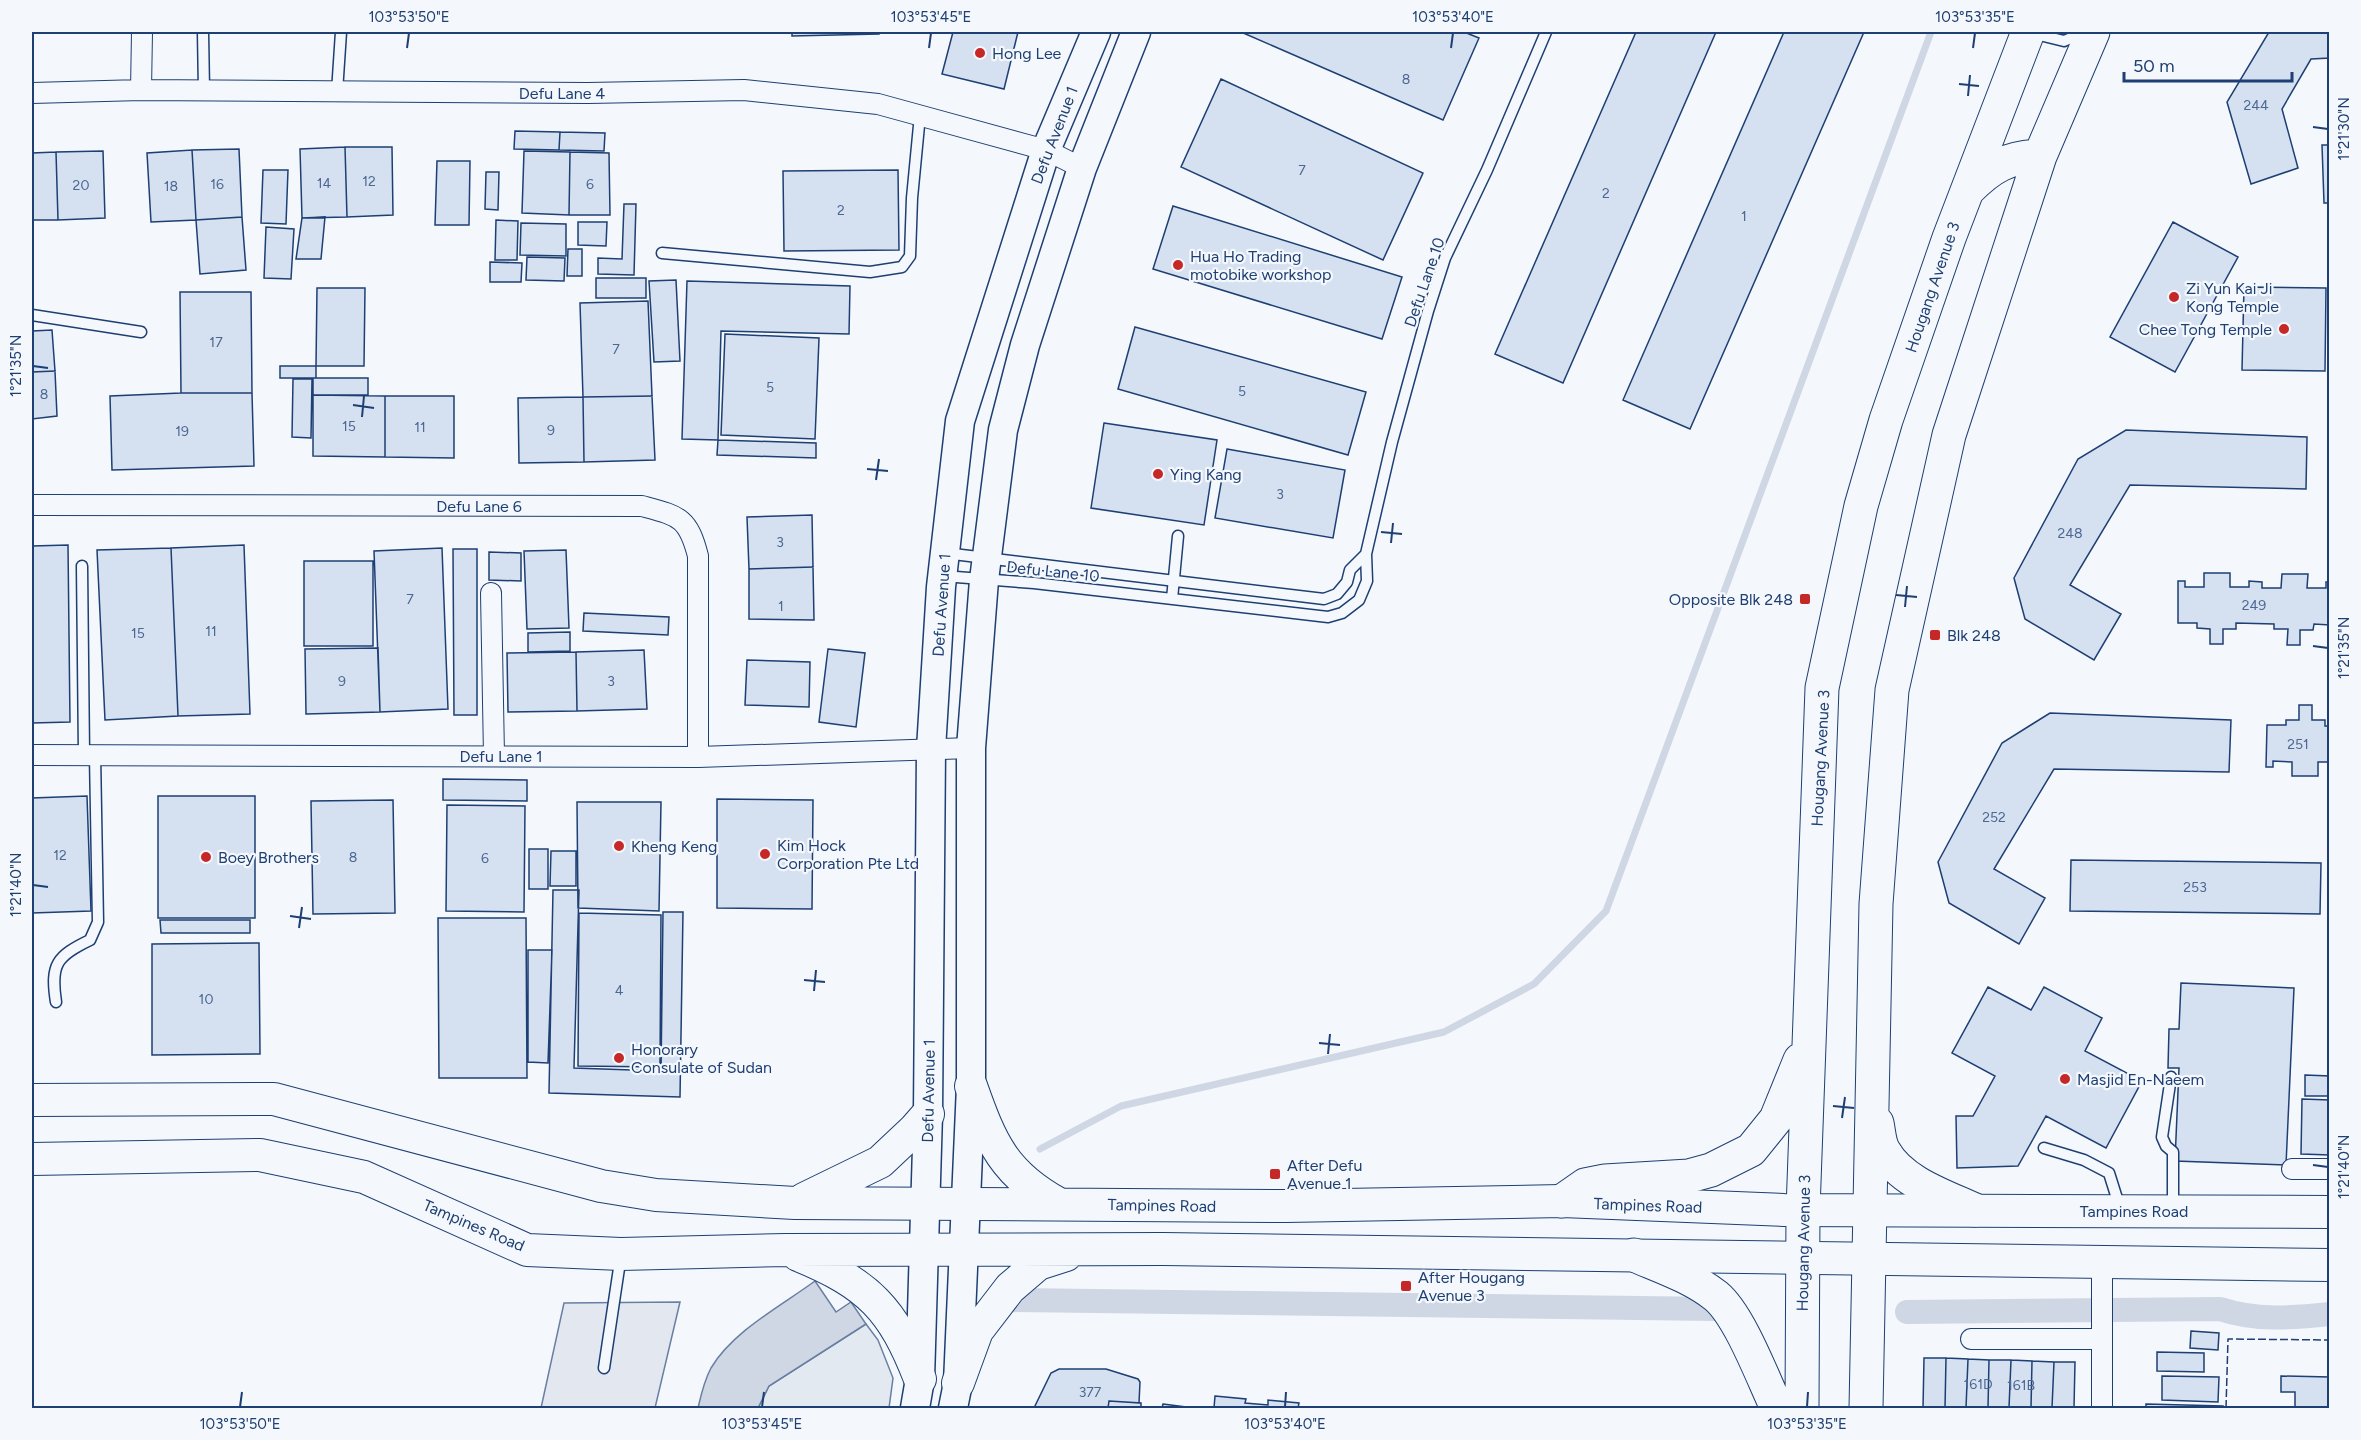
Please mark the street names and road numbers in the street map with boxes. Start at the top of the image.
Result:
street label: Defu Lane 4 [519,84,605,103]
street label: Defu Avenue 1 [1027,84,1082,187]
street label: Hougang Avenue 3 [1901,219,1964,355]
street label: Defu Lane 10 [1400,235,1449,329]
street label: Defu Lane 6 [436,497,522,516]
street label: Defu Avenue 1 [928,553,955,657]
street label: Defu Lane 10 [1005,557,1100,586]
street label: Hougang Avenue 3 [1807,689,1834,827]
street label: Defu Lane 1 [459,747,543,766]
street label: Defu Avenue 1 [918,1039,939,1143]
street label: Hougang Avenue 3 [1793,1174,1814,1312]
street label: Tampines Road [1593,1194,1703,1217]
street label: Tampines Road [420,1195,528,1255]
street label: Tampines Road [1107,1195,1217,1216]
street label: Tampines Road [2080,1202,2188,1221]

